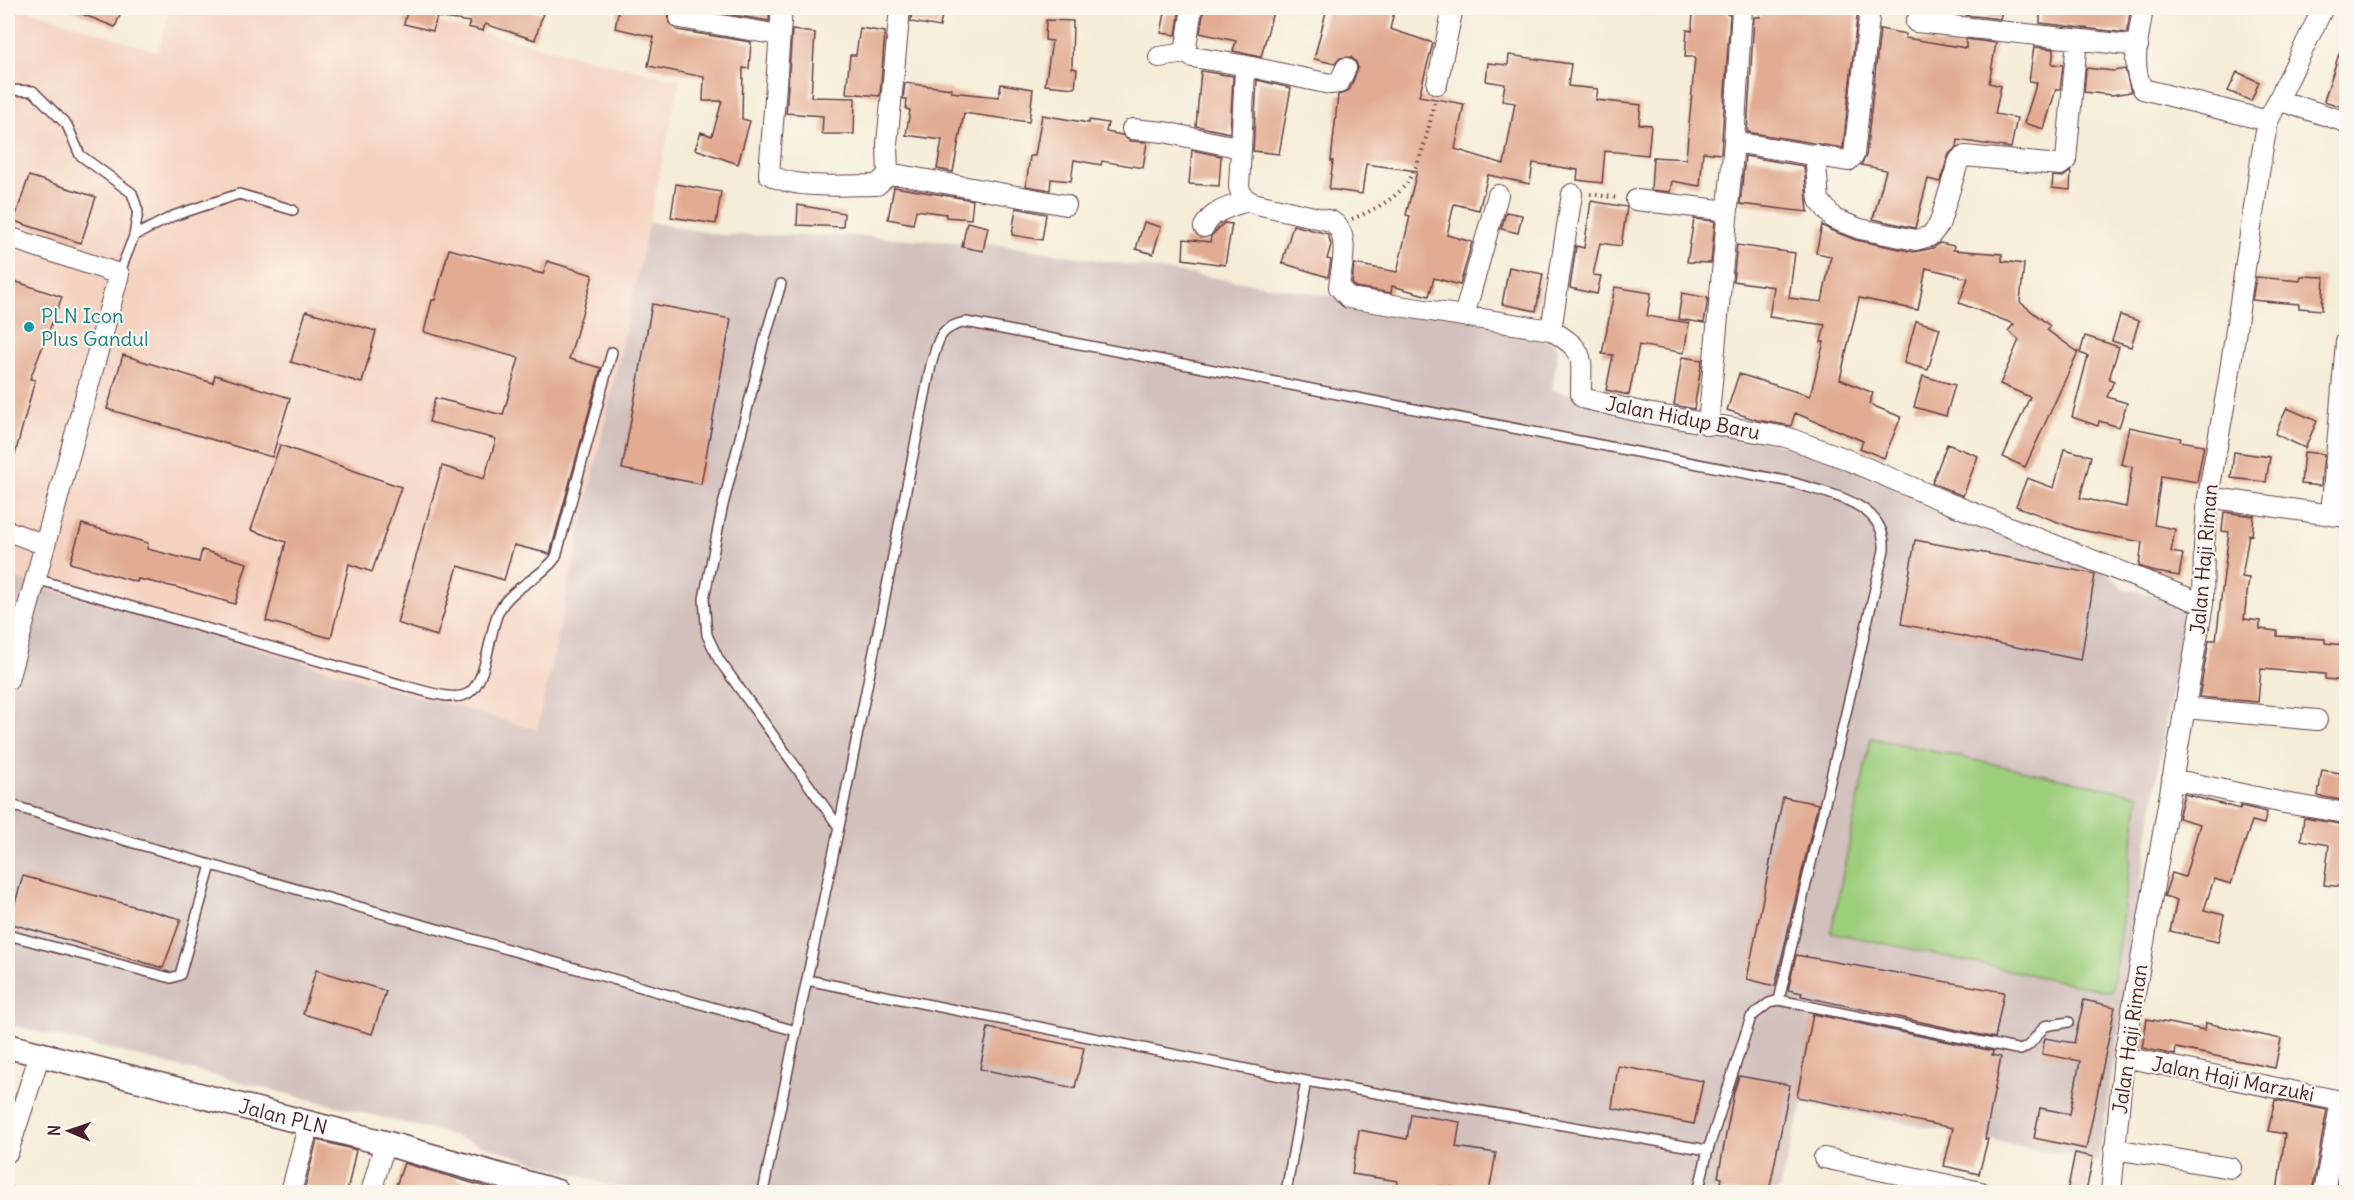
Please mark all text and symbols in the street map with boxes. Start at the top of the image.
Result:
place label: PLN Icon Plus Gandul [41,303,148,351]
marker: PLN Icon Plus Gandul [22,320,36,334]
street label: Jalan Hidup Baru [1604,390,1762,445]
street label: Jalan Haji Riman [2184,483,2223,635]
street label: Jalan Haji Riman [2107,962,2152,1115]
street label: Jalan Haji Marzuki [2150,1051,2316,1107]
street label: Jalan PLN [236,1093,330,1140]
north arrow [39,1101,99,1161]
text: N [44,1125,64,1136]

